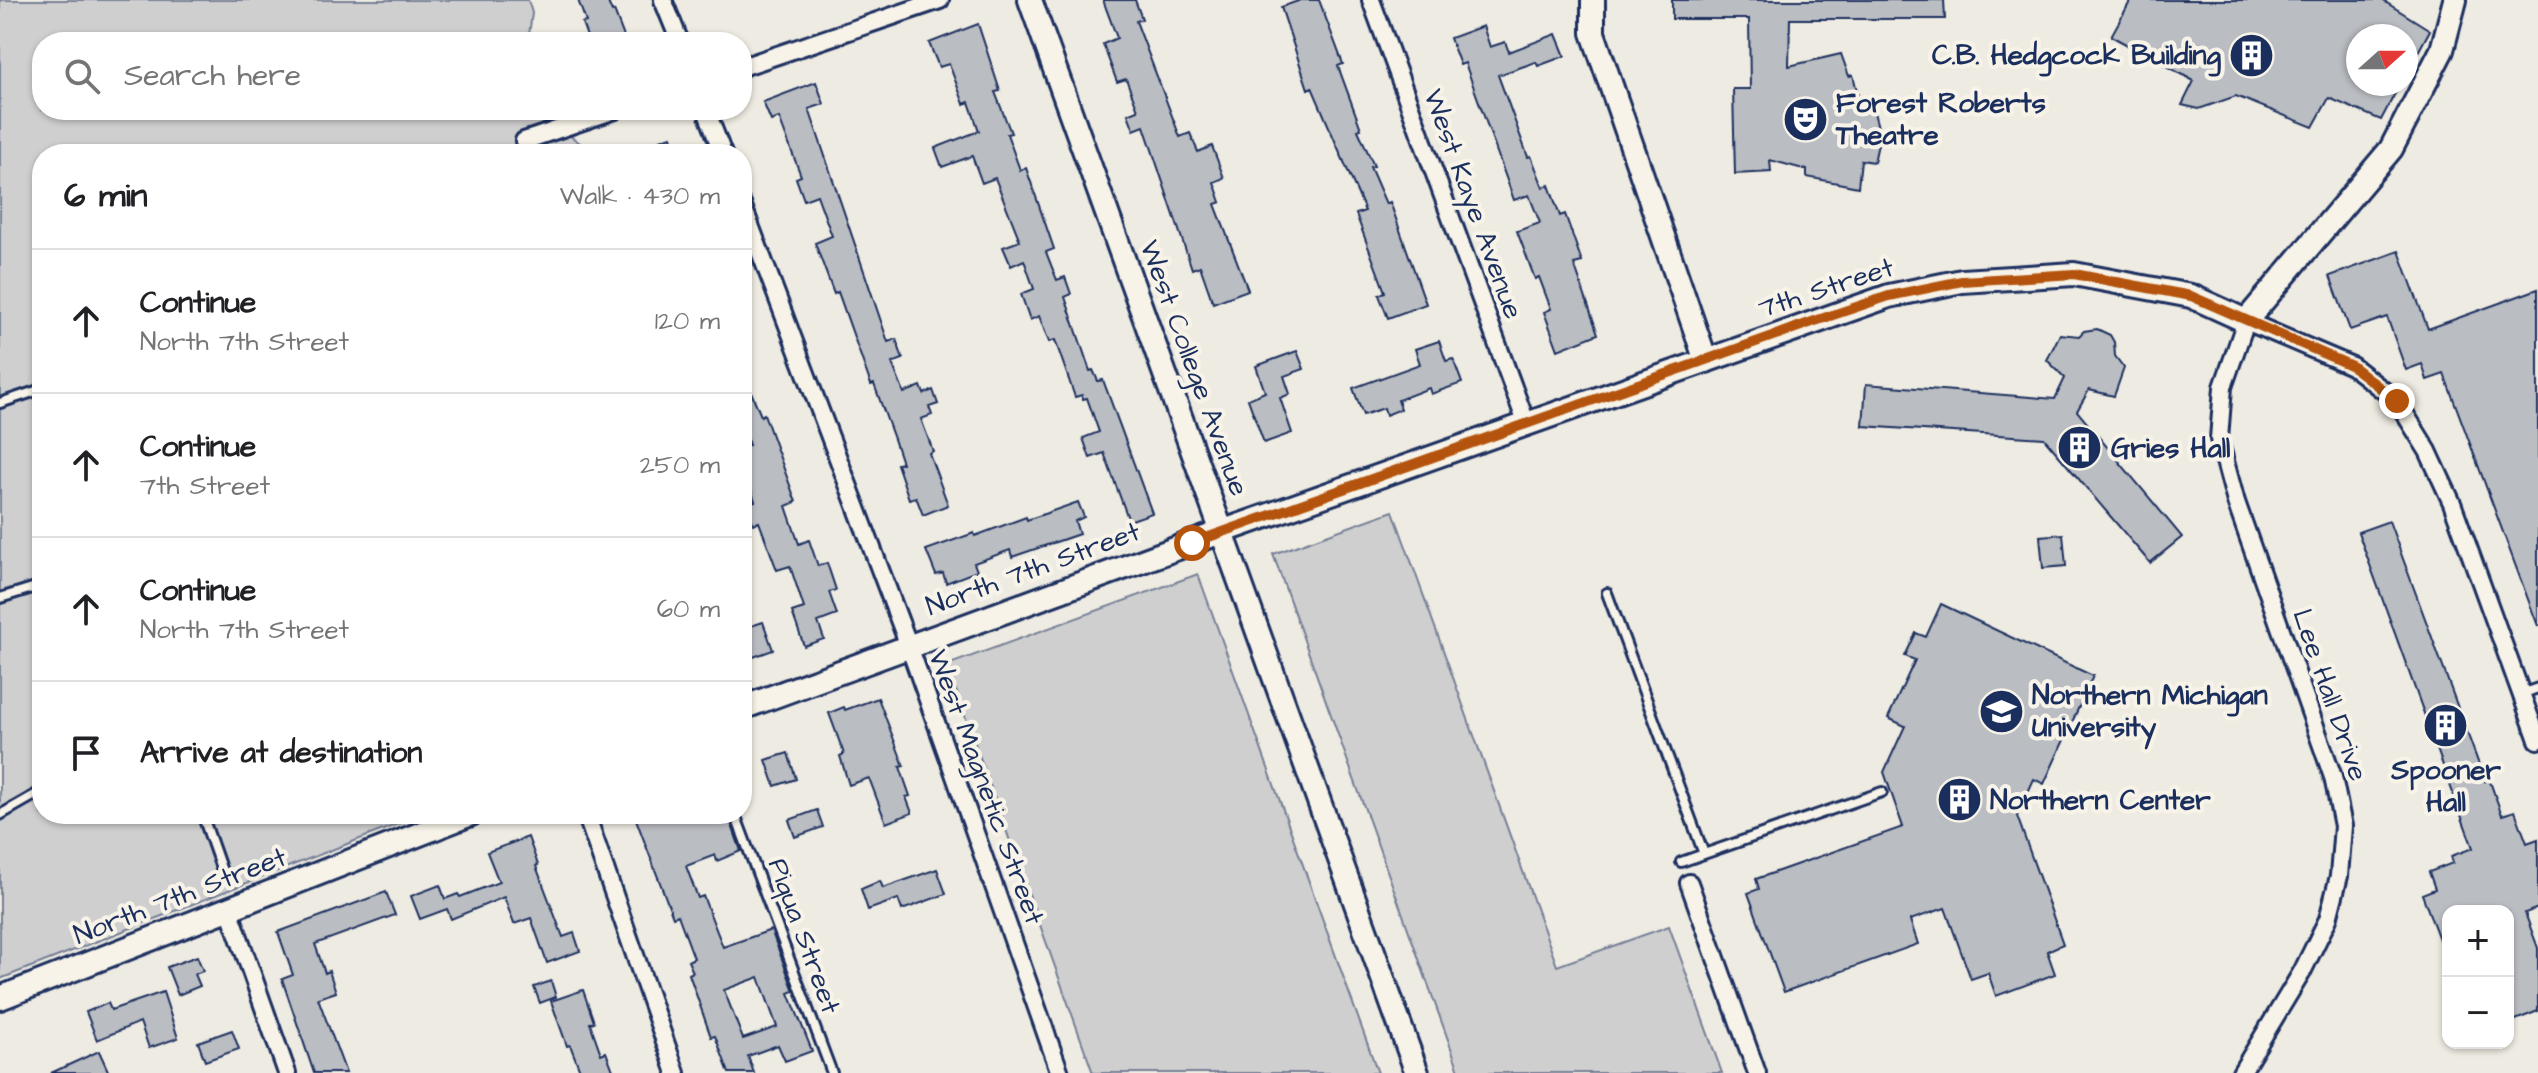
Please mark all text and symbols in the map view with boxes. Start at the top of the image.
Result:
north arrow [2346,24,2418,96]
building icon: C.B. Hedgcock Building [2228,31,2276,79]
search box [32,32,752,120]
place label: C.B. Hedgcock Building [1932,36,2222,77]
icon: search [60,54,104,98]
text: Search here [124,55,301,97]
street label: West Kaye Avenue [1411,84,1533,325]
place label: Forest Roberts Theatre [1835,84,2046,155]
theatre icon: Forest Roberts Theatre [1781,95,1829,143]
text: 6 min [64,172,148,220]
text: Walk · 430 m [560,178,720,214]
street label: West College Avenue [1129,235,1258,502]
street label: 7th Street [1753,248,1899,328]
text: Continue [140,282,256,324]
icon: ahead [64,299,108,343]
text: 120 m [655,303,720,339]
text: North 7th Street [140,324,349,360]
route end [2379,383,2415,419]
building icon: Gries Hall [2056,424,2104,472]
text: Continue [140,426,256,468]
place label: Gries Hall [2111,429,2231,468]
icon: ahead [64,443,108,487]
text: 250 m [640,447,720,483]
text: 7th Street [140,468,270,504]
street label: North 7th Street [921,512,1146,626]
route start [1174,525,1210,561]
text: Continue [140,570,256,612]
icon: ahead [64,587,108,631]
text: 60 m [657,591,720,627]
street label: Lee Hall Drive [2282,604,2378,786]
text: North 7th Street [140,612,349,648]
street label: West Magnetic Street [917,644,1054,931]
place label: Northern Michigan University [2032,676,2268,750]
school or university icon: Northern Michigan University [1977,687,2025,735]
building icon: Spooner Hall [2422,701,2470,749]
icon: arrive [64,731,108,775]
text: Arrive at destination [140,732,422,774]
place label: Spooner Hall [2390,751,2501,822]
building icon: Northern Center [1935,776,1983,824]
place label: Northern Center [1990,781,2211,820]
street label: North 7th Street [68,837,293,955]
street label: Piqua Street [758,853,850,1020]
map controls [2442,905,2514,1049]
button: + [2442,905,2514,977]
button: − [2442,977,2514,1049]

